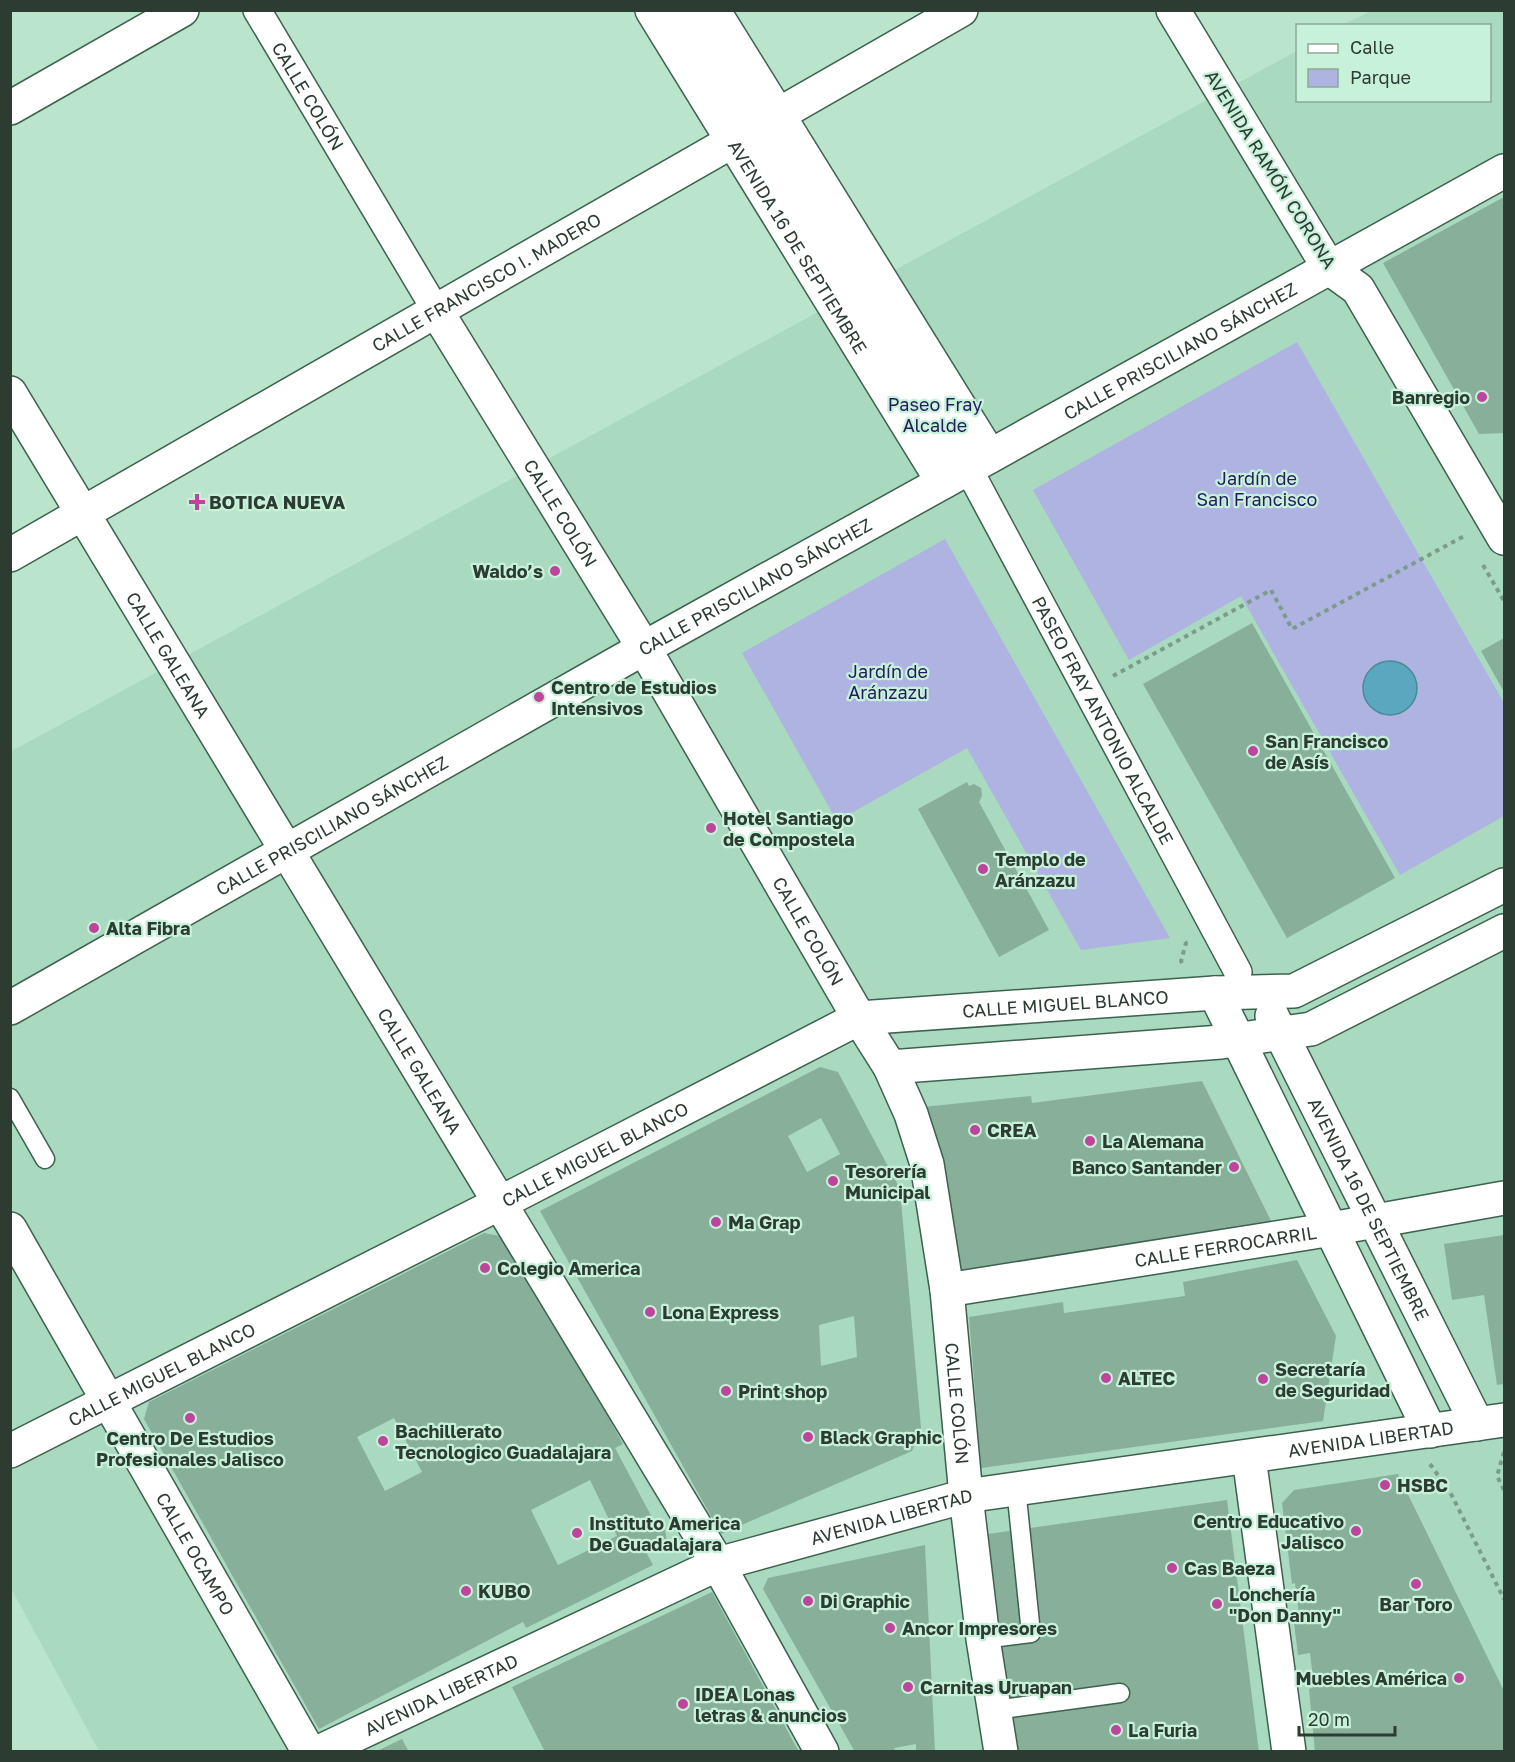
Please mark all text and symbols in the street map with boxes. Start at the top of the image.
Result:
legend [1296,24,1491,102]
text: Calle [1350,36,1394,58]
street label: CALLE COLÓN [267,38,349,154]
street label: AVENIDA RAMÓN CORONA [1201,66,1341,272]
text: Parque [1350,66,1411,88]
street label: AVENIDA 16 DE SEPTIEMBRE [724,136,872,357]
street label: CALLE FRANCISCO I. MADERO [368,208,605,356]
street label: CALLE PRISCILIANO SÁNCHEZ [1059,277,1301,424]
place label: Banregio [1392,386,1470,408]
marker: Banregio [1475,390,1489,404]
park label: Paseo Fray Alcalde [888,393,982,436]
street label: CALLE COLÓN [519,455,602,571]
park label: Jardín de San Francisco [1197,467,1317,510]
place label: BOTICA NUEVA [209,491,345,513]
marker: BOTICA NUEVA [190,495,204,509]
street label: CALLE PRISCILIANO SÁNCHEZ [634,513,876,660]
place label: Waldo’s [472,560,543,582]
marker: Waldo’s [548,564,562,578]
street label: CALLE GALEANA [122,588,215,722]
street label: PASEO FRAY ANTONIO ALCALDE [1028,592,1178,848]
park label: Jardín de Aránzazu [848,660,928,703]
place label: Centro de Estudios Intensivos [551,676,717,719]
marker: Centro de Estudios Intensivos [532,690,546,704]
place label: San Francisco de Asís [1265,730,1388,773]
marker: San Francisco de Asís [1246,744,1260,758]
street label: CALLE PRISCILIANO SÁNCHEZ [212,751,452,900]
place label: Hotel Santiago de Compostela [723,807,855,850]
marker: Hotel Santiago de Compostela [704,821,718,835]
place label: Templo de Aránzazu [995,848,1086,891]
marker: Templo de Aránzazu [976,862,990,876]
street label: CALLE COLÓN [768,873,849,989]
place label: Alta Fibra [106,917,190,939]
marker: Alta Fibra [87,921,101,935]
street label: CALLE MIGUEL BLANCO [961,985,1169,1022]
street label: CALLE GALEANA [373,1004,466,1138]
street label: AVENIDA 16 DE SEPTIEMBRE [1304,1094,1434,1324]
street label: CALLE MIGUEL BLANCO [498,1097,692,1211]
place label: CREA [987,1119,1037,1141]
marker: CREA [968,1123,982,1137]
place label: La Alemana [1102,1130,1204,1152]
marker: La Alemana [1083,1134,1097,1148]
place label: Banco Santander [1072,1156,1222,1178]
place label: Tesorería Municipal [845,1160,930,1203]
marker: Banco Santander [1227,1160,1241,1174]
marker: Tesorería Municipal [826,1174,840,1188]
place label: Ma Grap [728,1211,800,1233]
marker: Ma Grap [709,1215,723,1229]
street label: CALLE FERROCARRIL [1133,1221,1318,1271]
place label: Colegio America [497,1257,640,1279]
marker: Colegio America [478,1261,492,1275]
place label: Lona Express [662,1301,779,1323]
marker: Lona Express [643,1305,657,1319]
street label: CALLE MIGUEL BLANCO [64,1318,259,1431]
street label: CALLE COLÓN [941,1342,974,1465]
place label: Secretaría de Seguridad [1275,1358,1390,1401]
place label: ALTEC [1118,1367,1175,1389]
marker: ALTEC [1099,1371,1113,1385]
marker: Secretaría de Seguridad [1256,1372,1270,1386]
place label: Print shop [738,1380,827,1402]
marker: Print shop [719,1384,733,1398]
marker: Centro De Estudios Profesionales Jalisco [183,1411,197,1425]
street label: AVENIDA LIBERTAD [1286,1416,1455,1461]
place label: Bachillerato Tecnologico Guadalajara [395,1420,611,1463]
place label: Black Graphic [820,1426,942,1448]
place label: Centro De Estudios Profesionales Jalisco [96,1427,284,1470]
marker: Black Graphic [801,1430,815,1444]
marker: Bachillerato Tecnologico Guadalajara [376,1434,390,1448]
place label: HSBC [1397,1474,1448,1496]
marker: HSBC [1378,1478,1392,1492]
street label: AVENIDA LIBERTAD [808,1484,974,1549]
street label: CALLE OCAMPO [152,1488,239,1619]
place label: Centro Educativo Jalisco [1193,1510,1344,1553]
place label: Instituto America De Guadalajara [589,1512,740,1555]
marker: Centro Educativo Jalisco [1349,1524,1363,1538]
marker: Instituto America De Guadalajara [570,1526,584,1540]
place label: Cas Baeza [1184,1557,1275,1579]
marker: Cas Baeza [1165,1561,1179,1575]
marker: Bar Toro [1409,1577,1423,1591]
place label: KUBO [478,1580,531,1602]
place label: Lonchería "Don Danny" [1229,1583,1341,1626]
marker: KUBO [459,1584,473,1598]
place label: Di Graphic [820,1590,910,1612]
place label: Bar Toro [1379,1593,1453,1615]
marker: Di Graphic [801,1594,815,1608]
marker: Lonchería "Don Danny" [1210,1597,1224,1611]
place label: Ancor Impresores [902,1617,1057,1639]
marker: Ancor Impresores [883,1621,897,1635]
street label: AVENIDA LIBERTAD [361,1649,521,1740]
place label: Muebles América [1296,1667,1447,1689]
marker: Muebles América [1452,1671,1466,1685]
place label: Carnitas Uruapan [920,1676,1072,1698]
marker: Carnitas Uruapan [901,1680,915,1694]
place label: IDEA Lonas letras & anuncios [695,1683,847,1726]
marker: IDEA Lonas letras & anuncios [676,1697,690,1711]
scale bar [1299,1699,1395,1737]
text: 20 m [1308,1708,1350,1730]
place label: La Furia [1128,1719,1197,1741]
marker: La Furia [1109,1723,1123,1737]

